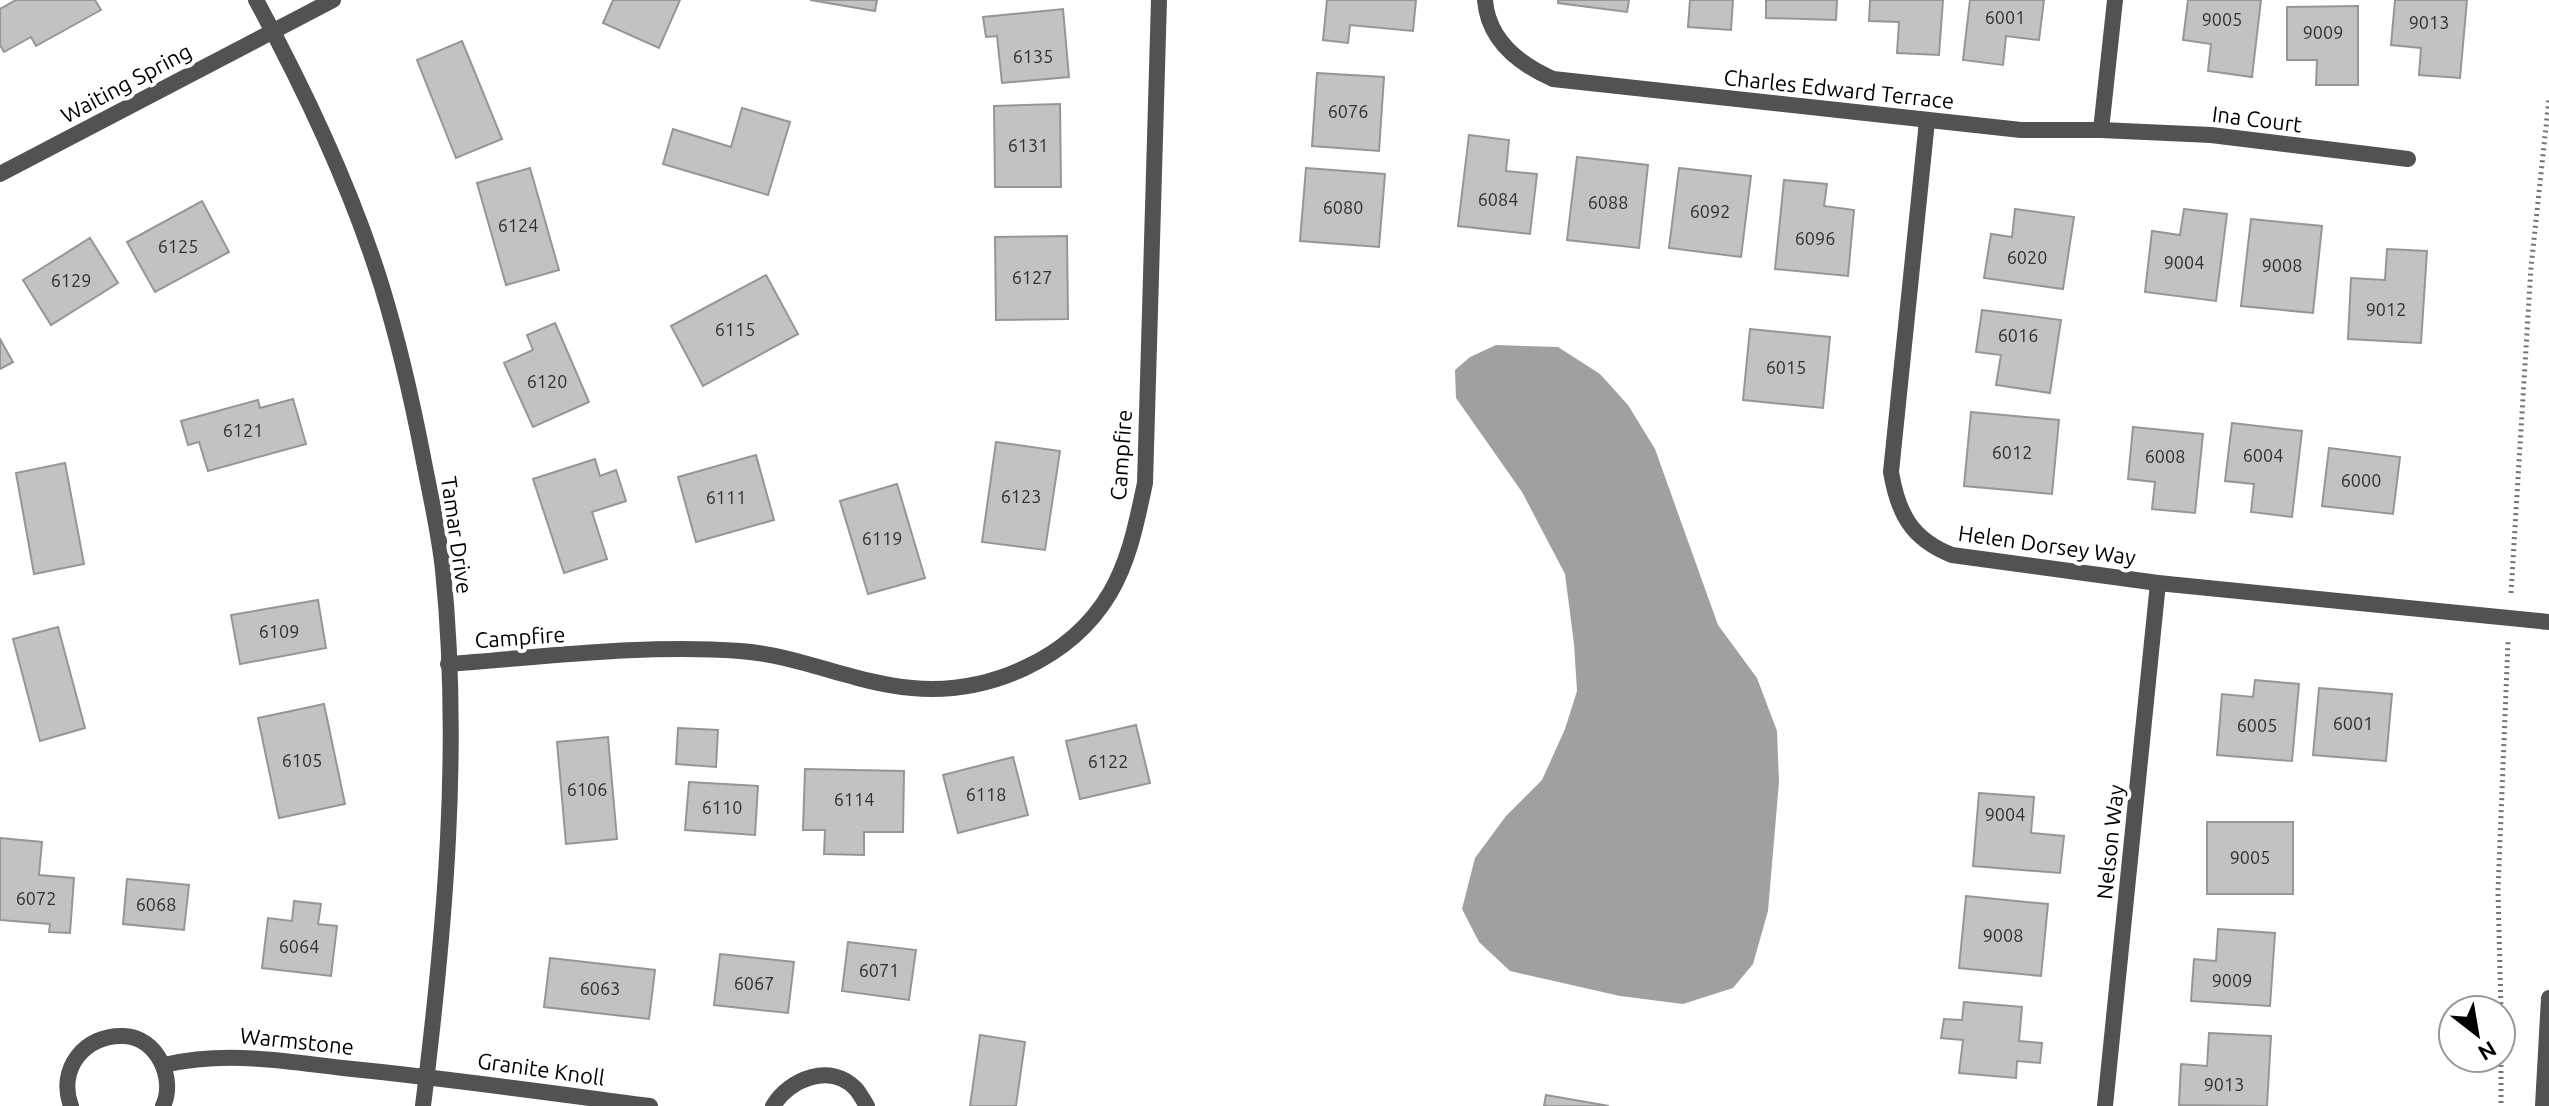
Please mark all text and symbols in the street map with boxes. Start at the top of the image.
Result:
house number: 6001 [1985,7,2025,27]
house number: 9005 [2202,9,2242,29]
house number: 9013 [2409,12,2449,32]
house number: 9009 [2303,22,2343,42]
street label: Waiting Spring [56,38,195,127]
house number: 6135 [1013,46,1053,66]
street label: Charles Edward Terrace [1723,64,1955,113]
house number: 6076 [1328,101,1368,121]
street label: Ina Court [2211,101,2304,136]
house number: 6131 [1008,135,1048,155]
house number: 6084 [1478,189,1518,209]
house number: 6088 [1588,192,1628,212]
house number: 6080 [1323,197,1363,217]
house number: 6092 [1690,201,1730,221]
house number: 6124 [498,215,538,235]
house number: 6096 [1795,228,1835,248]
house number: 6125 [158,236,198,256]
house number: 6020 [2007,247,2047,267]
house number: 9004 [2164,252,2204,272]
house number: 9008 [2262,255,2302,275]
house number: 6127 [1012,267,1052,287]
house number: 6129 [51,270,91,290]
house number: 9012 [2366,299,2406,319]
house number: 6115 [715,319,755,339]
house number: 6016 [1998,325,2038,345]
house number: 6015 [1766,357,1806,377]
house number: 6120 [527,371,567,391]
street label: Campfire [1105,409,1136,501]
house number: 6121 [223,420,263,440]
house number: 6012 [1992,442,2032,462]
house number: 6004 [2243,445,2283,465]
house number: 6008 [2145,446,2185,466]
house number: 6000 [2341,470,2381,490]
street label: Tamar Drive [437,475,478,595]
house number: 6123 [1001,486,1041,506]
house number: 6111 [706,487,746,507]
street label: Helen Dorsey Way [1957,520,2138,569]
house number: 6119 [862,528,902,548]
house number: 6109 [259,621,299,641]
street label: Campfire [474,621,566,652]
house number: 6001 [2333,713,2373,733]
house number: 6005 [2237,715,2277,735]
house number: 6105 [282,750,322,770]
house number: 6122 [1088,751,1128,771]
house number: 6106 [567,779,607,799]
street label: Nelson Way [2091,783,2128,901]
house number: 6118 [966,784,1006,804]
house number: 6114 [834,789,874,809]
house number: 6110 [702,797,742,817]
house number: 9004 [1985,804,2025,824]
house number: 9005 [2230,847,2270,867]
house number: 6072 [16,888,56,908]
house number: 6068 [136,894,176,914]
house number: 9008 [1983,925,2023,945]
house number: 6064 [279,936,319,956]
house number: 6071 [859,960,899,980]
house number: 9009 [2212,970,2252,990]
house number: 6067 [734,973,774,993]
house number: 6063 [580,978,620,998]
north arrow [2437,994,2517,1074]
street label: Warmstone [239,1022,355,1059]
text: N [2474,1037,2501,1067]
street label: Granite Knoll [476,1047,607,1090]
house number: 9013 [2204,1074,2244,1094]

